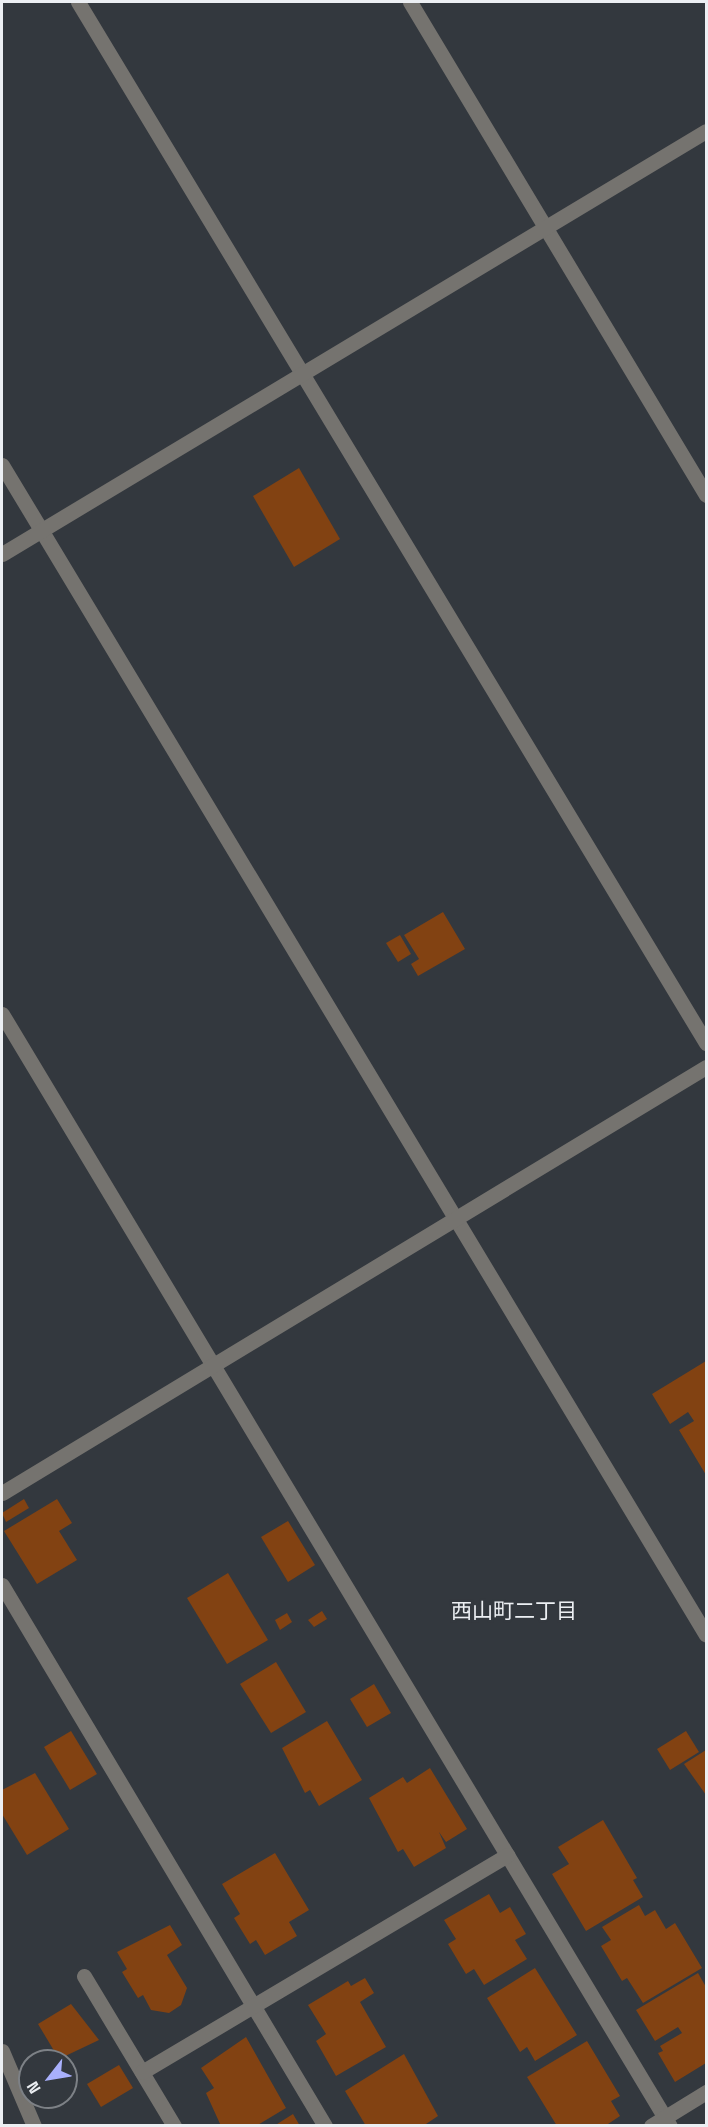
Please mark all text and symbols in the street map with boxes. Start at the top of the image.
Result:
district label: 西山町二丁目 [451,1598,577,1624]
north arrow [18,2049,78,2109]
text: N [22,2077,46,2098]

